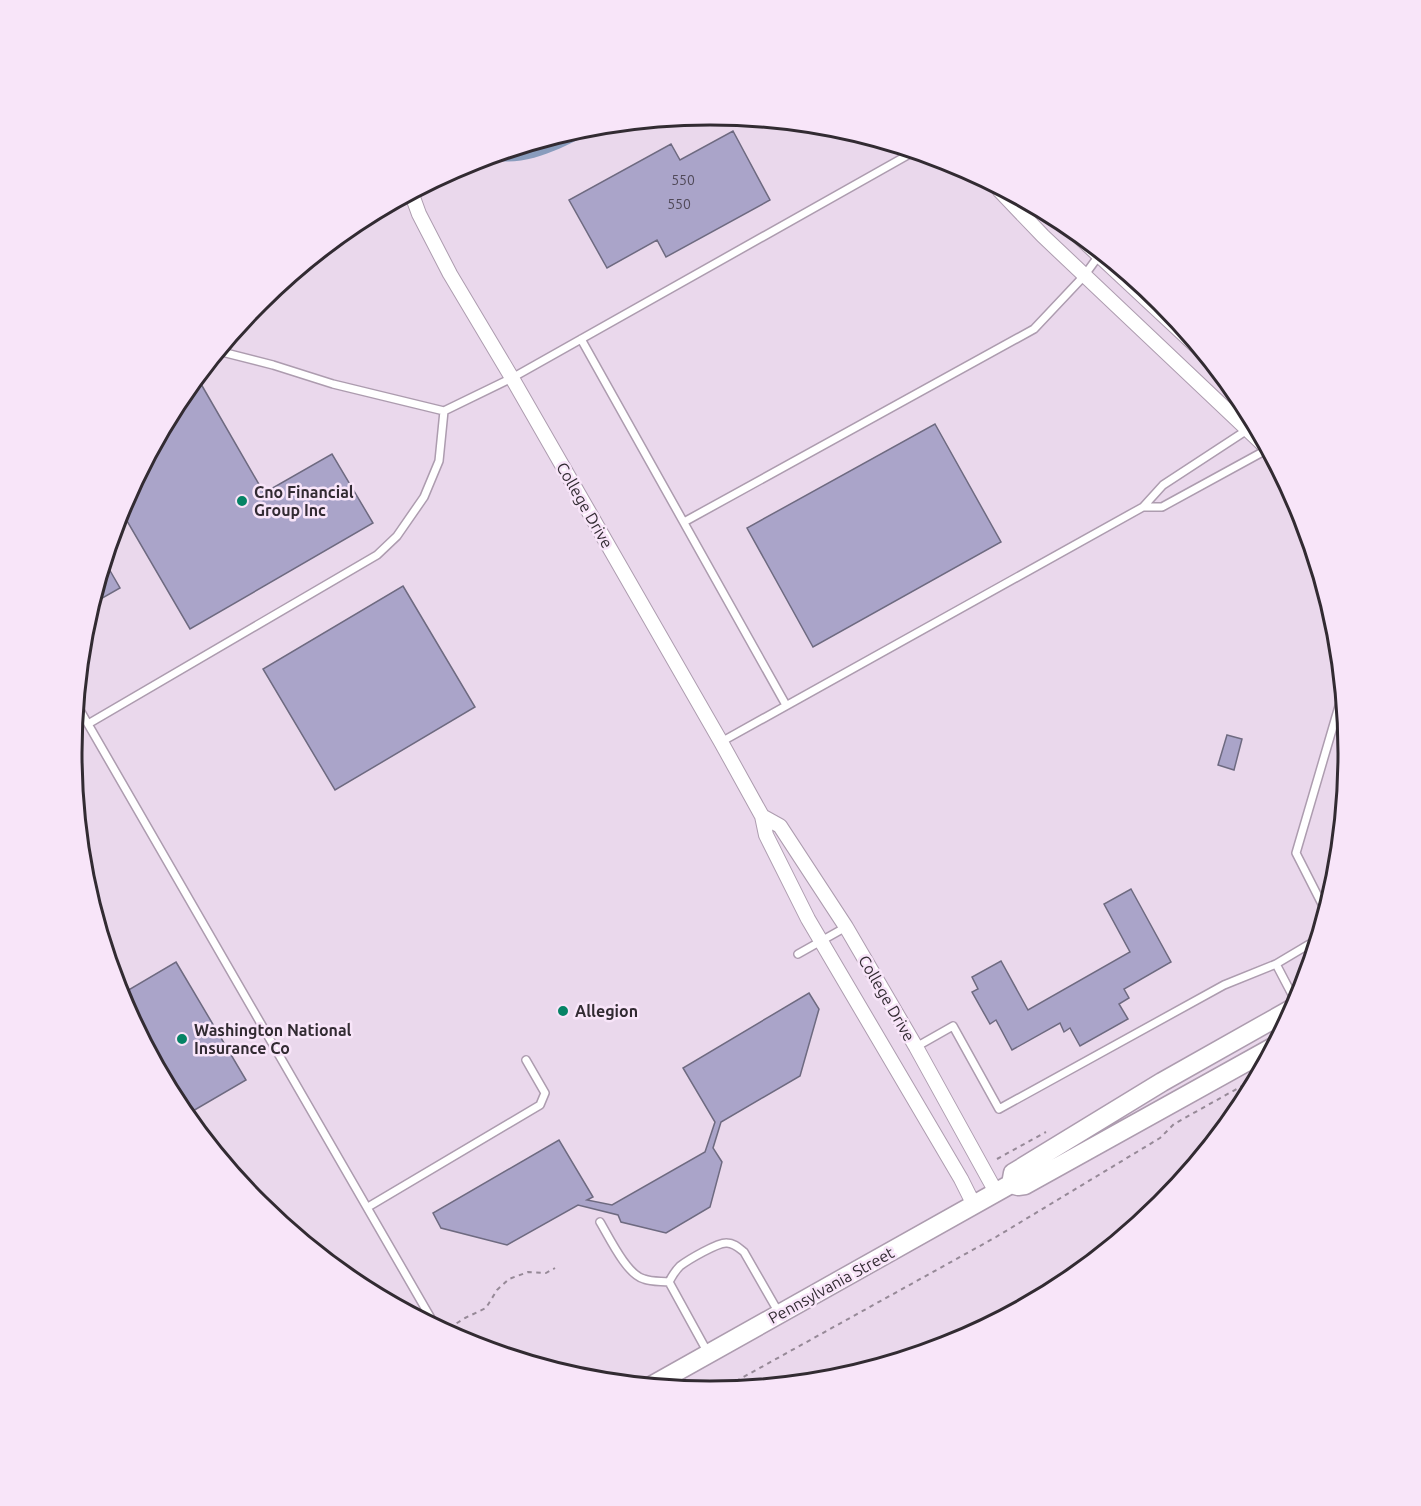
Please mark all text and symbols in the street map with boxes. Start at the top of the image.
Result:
house number: 550 [671,172,695,188]
house number: 550 [667,196,691,212]
street label: College Drive [553,459,617,551]
place label: Cno Financial Group Inc [254,483,354,519]
marker: Cno Financial Group Inc [235,494,249,508]
street label: College Drive [855,952,919,1044]
place label: Allegion [575,1002,638,1020]
marker: Allegion [556,1004,570,1018]
place label: Washington National Insurance Co [194,1021,352,1057]
marker: Washington National Insurance Co [175,1032,189,1046]
street label: Pennsylvania Street [765,1243,898,1327]

